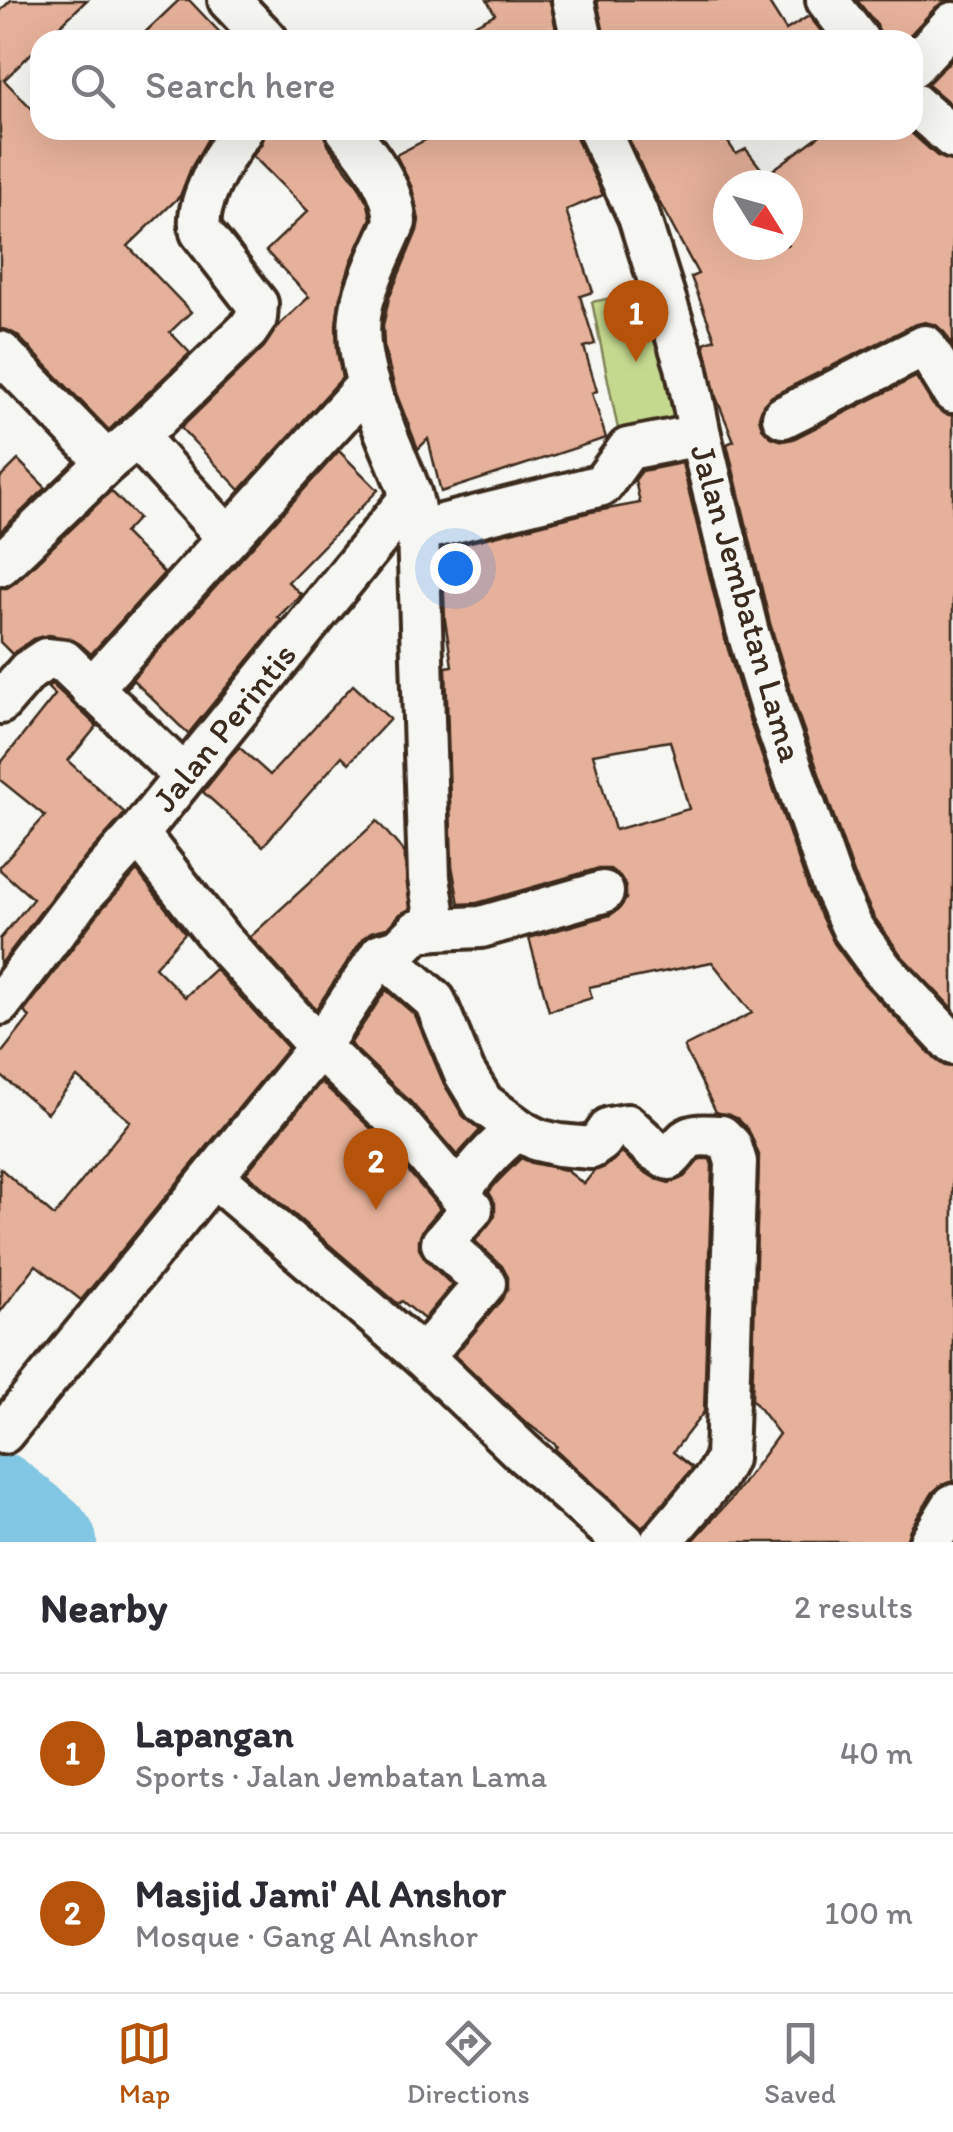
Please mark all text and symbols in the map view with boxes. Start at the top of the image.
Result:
search box [30,30,923,140]
icon: search [65,58,120,113]
text: Search here [145,62,336,108]
north arrow [713,170,803,260]
pin: 1 [604,280,668,362]
street label: Jalan Jembatan Lama [682,439,812,767]
your location [430,543,481,594]
street label: Jalan Perintis [143,634,305,820]
pin: 2 [344,1128,408,1210]
text: Nearby [40,1582,167,1633]
text: 2 results [794,1588,913,1626]
text: Lapangan [135,1711,294,1757]
text: 1 [65,1734,80,1772]
text: 40 m [840,1734,913,1772]
text: Sports · Jalan Jembatan Lama [135,1757,547,1795]
text: Masjid Jami' Al Anshor [135,1871,506,1917]
text: 2 [64,1894,81,1932]
text: 100 m [825,1894,913,1932]
text: Mosque · Gang Al Anshor [135,1917,478,1955]
tab: Map [117,2016,172,2110]
tab: Directions [407,2016,530,2110]
tab: Saved [764,2016,836,2110]

